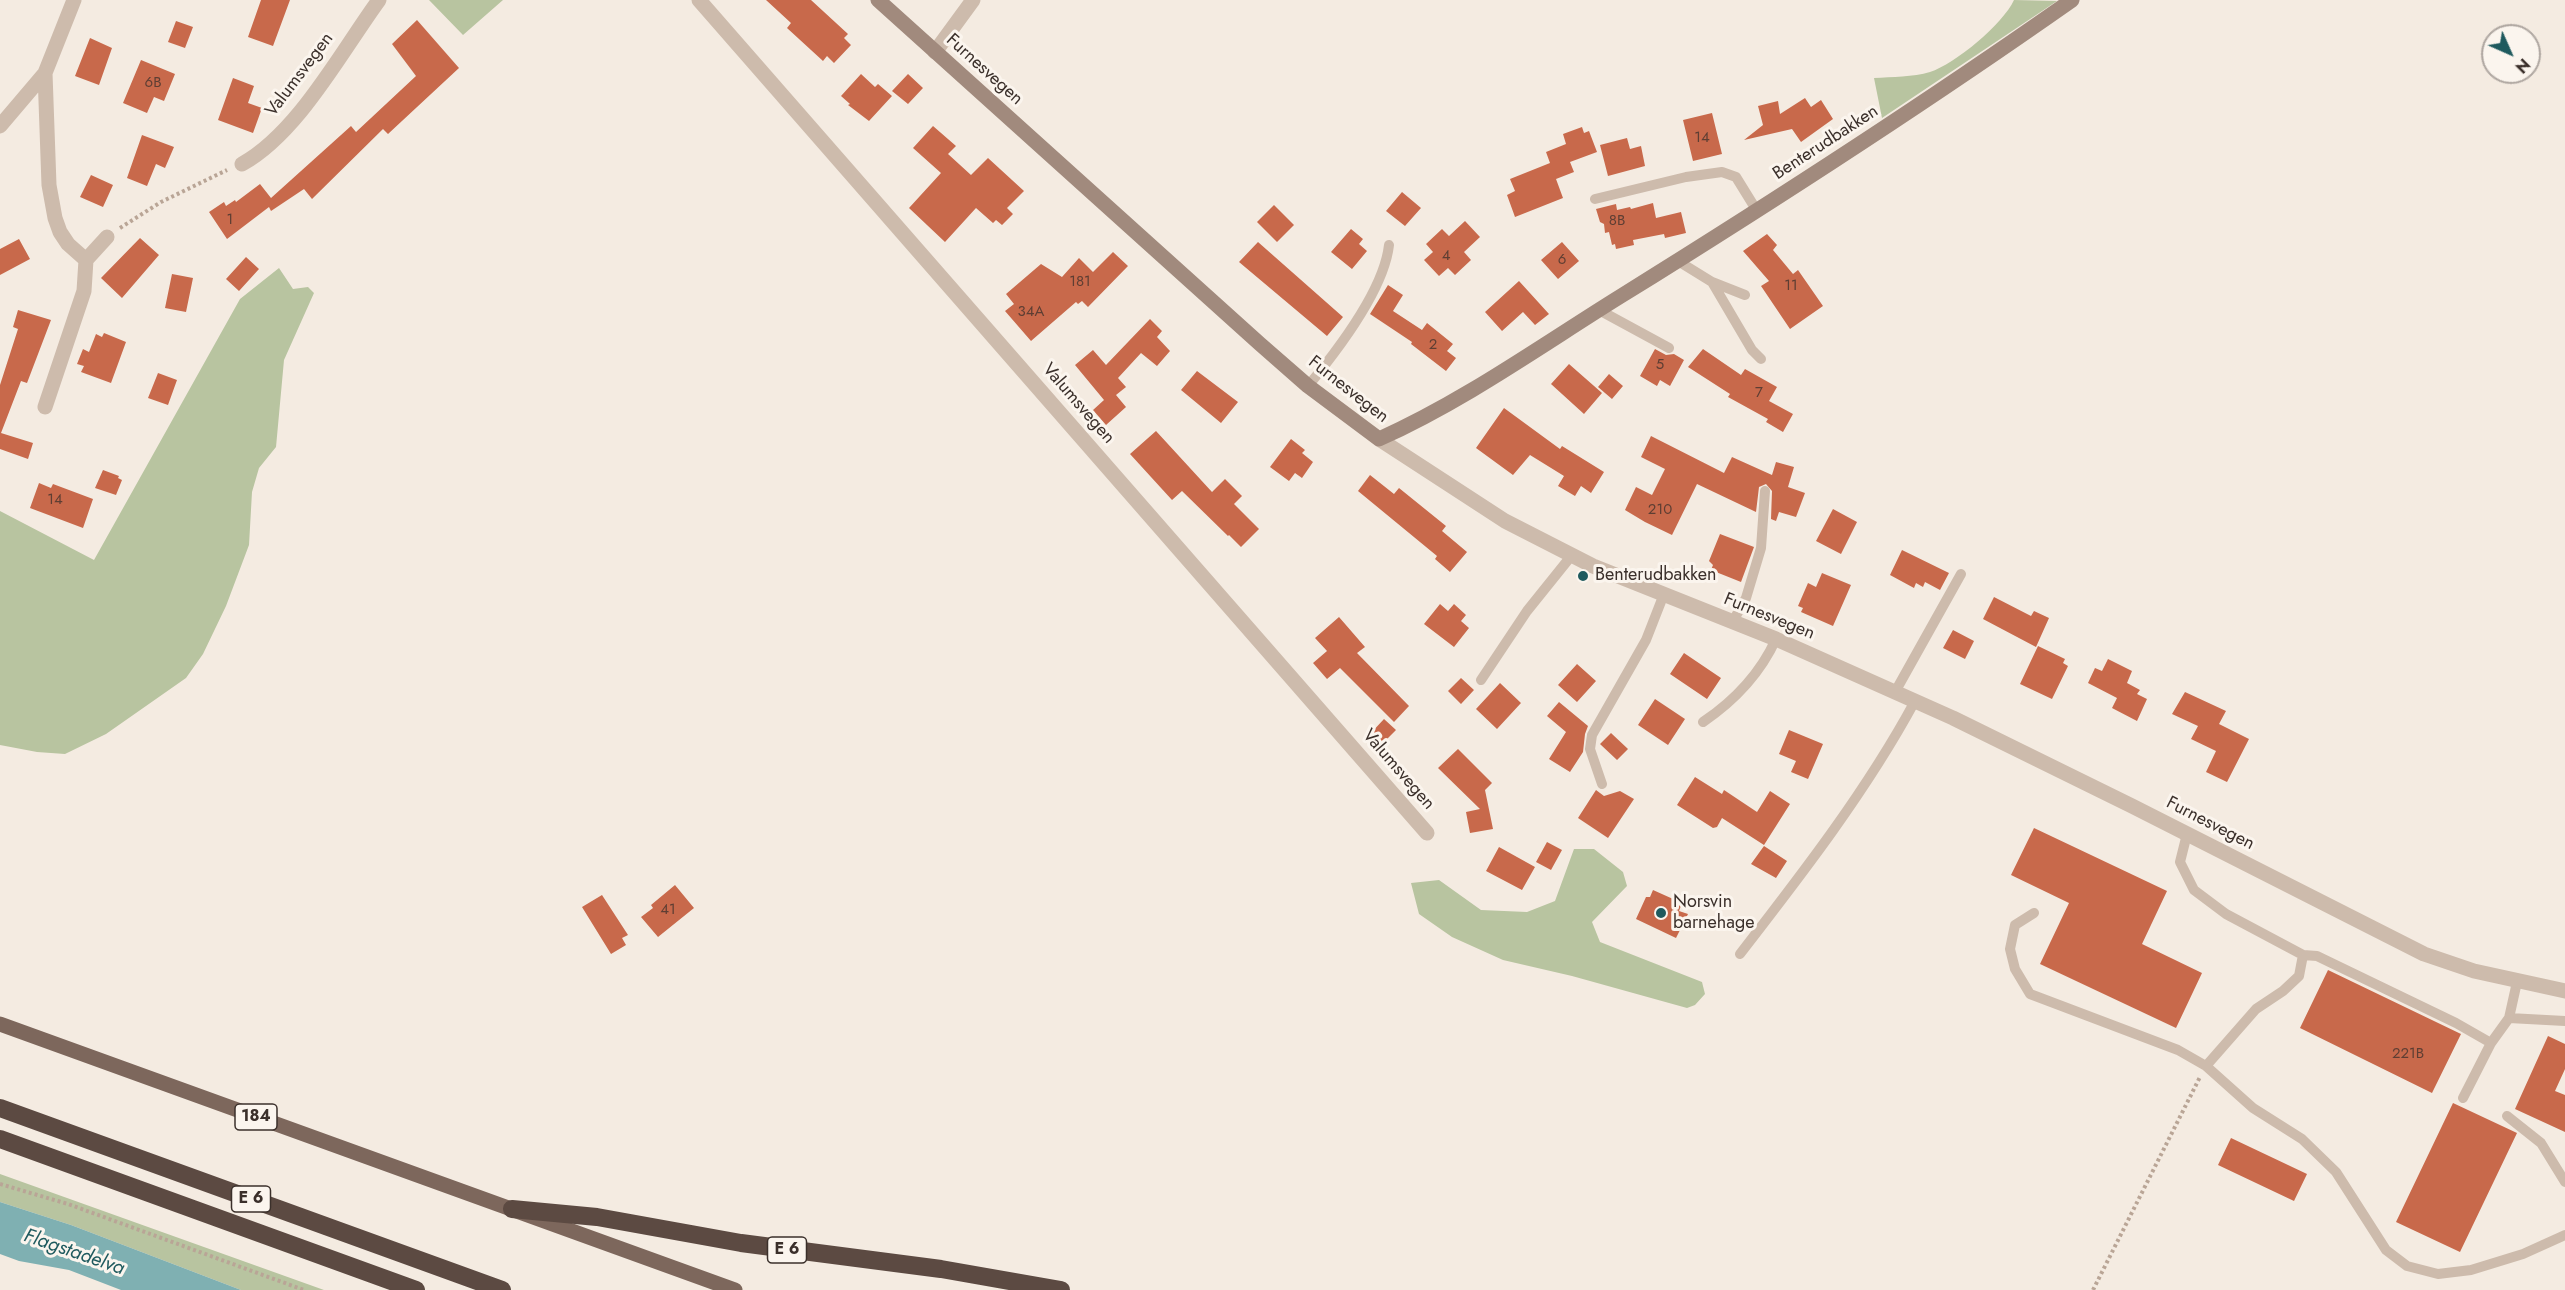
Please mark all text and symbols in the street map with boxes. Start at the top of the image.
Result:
north arrow [2481,24,2541,84]
street label: Valumsvegen [261,29,339,121]
street label: Furnesvegen [941,30,1027,110]
text: N [2510,53,2535,78]
house number: 6B [144,74,162,92]
street label: Benterudbakken [1769,101,1883,185]
house number: 14 [1694,129,1710,147]
house number: 1 [227,211,233,229]
house number: 8B [1609,212,1625,230]
house number: 4 [1442,247,1450,265]
house number: 6 [1558,251,1566,269]
house number: 181 [1069,273,1091,291]
house number: 11 [1784,277,1798,295]
house number: 34A [1018,303,1044,321]
house number: 2 [1429,336,1437,354]
street label: Furnesvegen [1304,352,1392,428]
house number: 5 [1656,356,1664,374]
street label: Valumsvegen [1037,359,1119,449]
house number: 7 [1755,384,1763,402]
house number: 14 [47,491,63,509]
house number: 210 [1648,501,1672,519]
place label: Benterudbakken [1595,565,1716,587]
marker: Benterudbakken [1576,569,1590,583]
street label: Furnesvegen [1720,589,1818,645]
street label: Valumsvegen [1357,725,1439,815]
street label: Furnesvegen [2162,793,2258,855]
place label: Norsvin barnehage [1673,892,1754,934]
house number: 41 [660,901,676,919]
marker: Norsvin barnehage [1654,906,1668,920]
house number: 221B [2392,1045,2424,1063]
road number: 184 [235,1104,277,1130]
road number: E 6 [232,1186,270,1212]
water label: Flagstadelva [20,1225,128,1281]
road number: E 6 [768,1237,806,1263]

